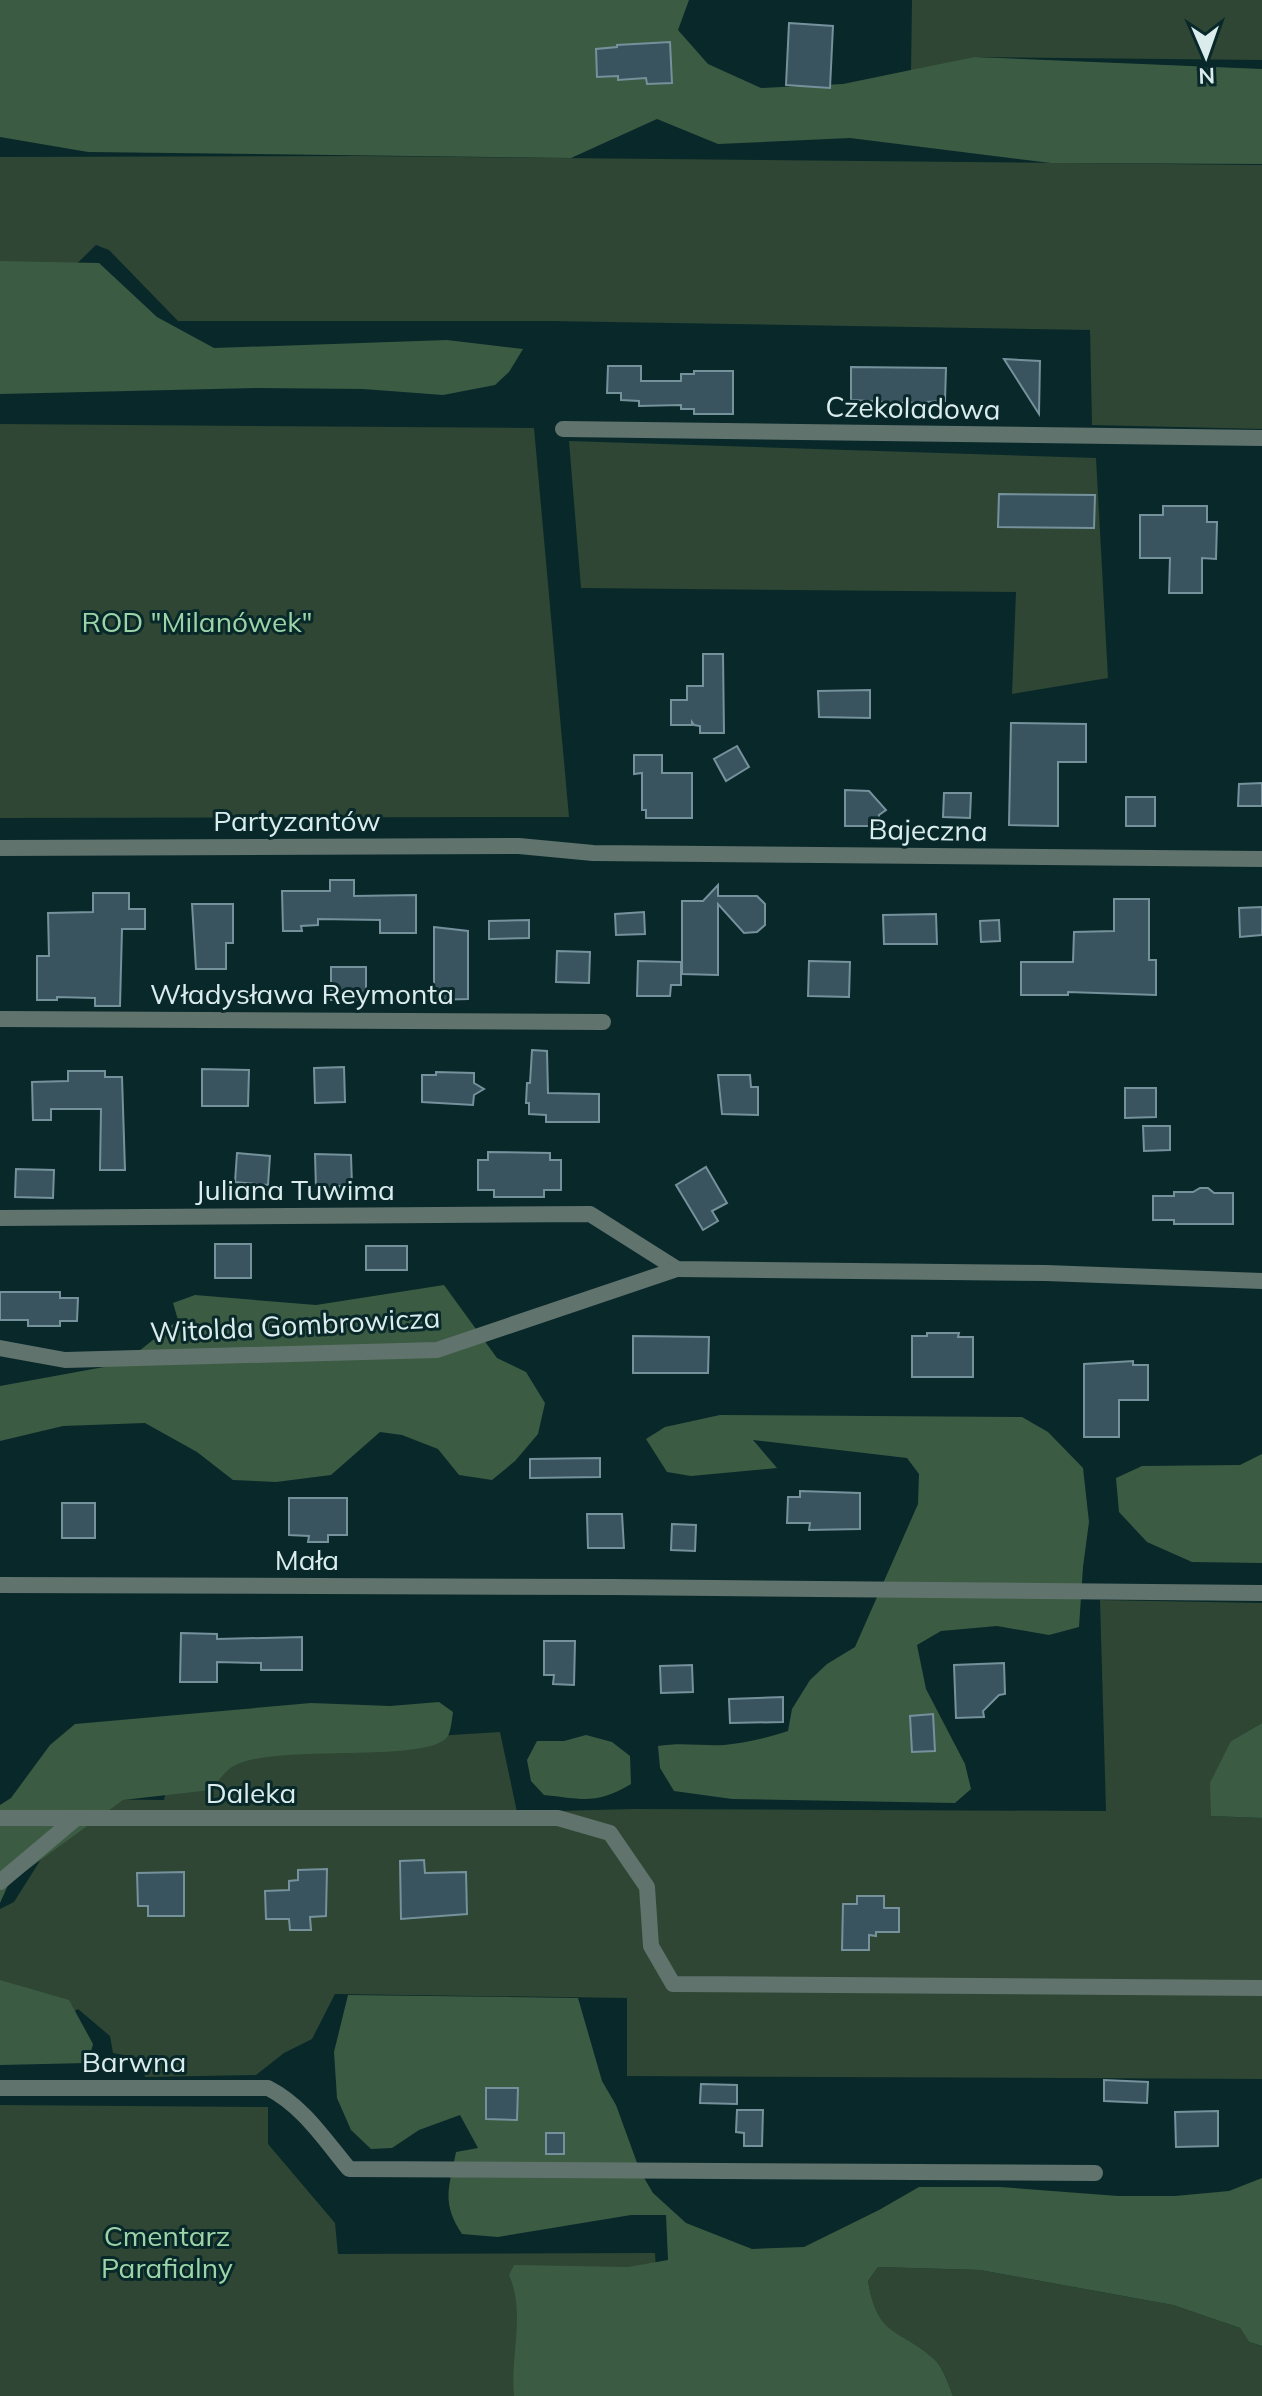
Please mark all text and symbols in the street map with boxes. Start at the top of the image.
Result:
north arrow [1166,16,1246,96]
text: N [1198,62,1215,90]
street label: Czekoladowa [825,388,1001,427]
park label: ROD "Milanówek" [81,604,313,639]
street label: Partyzantów [213,803,381,838]
street label: Bajeczna [868,811,988,848]
street label: Władysława Reymonta [150,976,454,1011]
street label: Juliana Tuwima [195,1172,395,1207]
street label: Witolda Gombrowicza [149,1299,441,1350]
street label: Mała [275,1542,339,1577]
street label: Daleka [206,1775,296,1810]
street label: Barwna [82,2044,186,2079]
park label: Cmentarz Parafialny [101,2218,233,2285]

